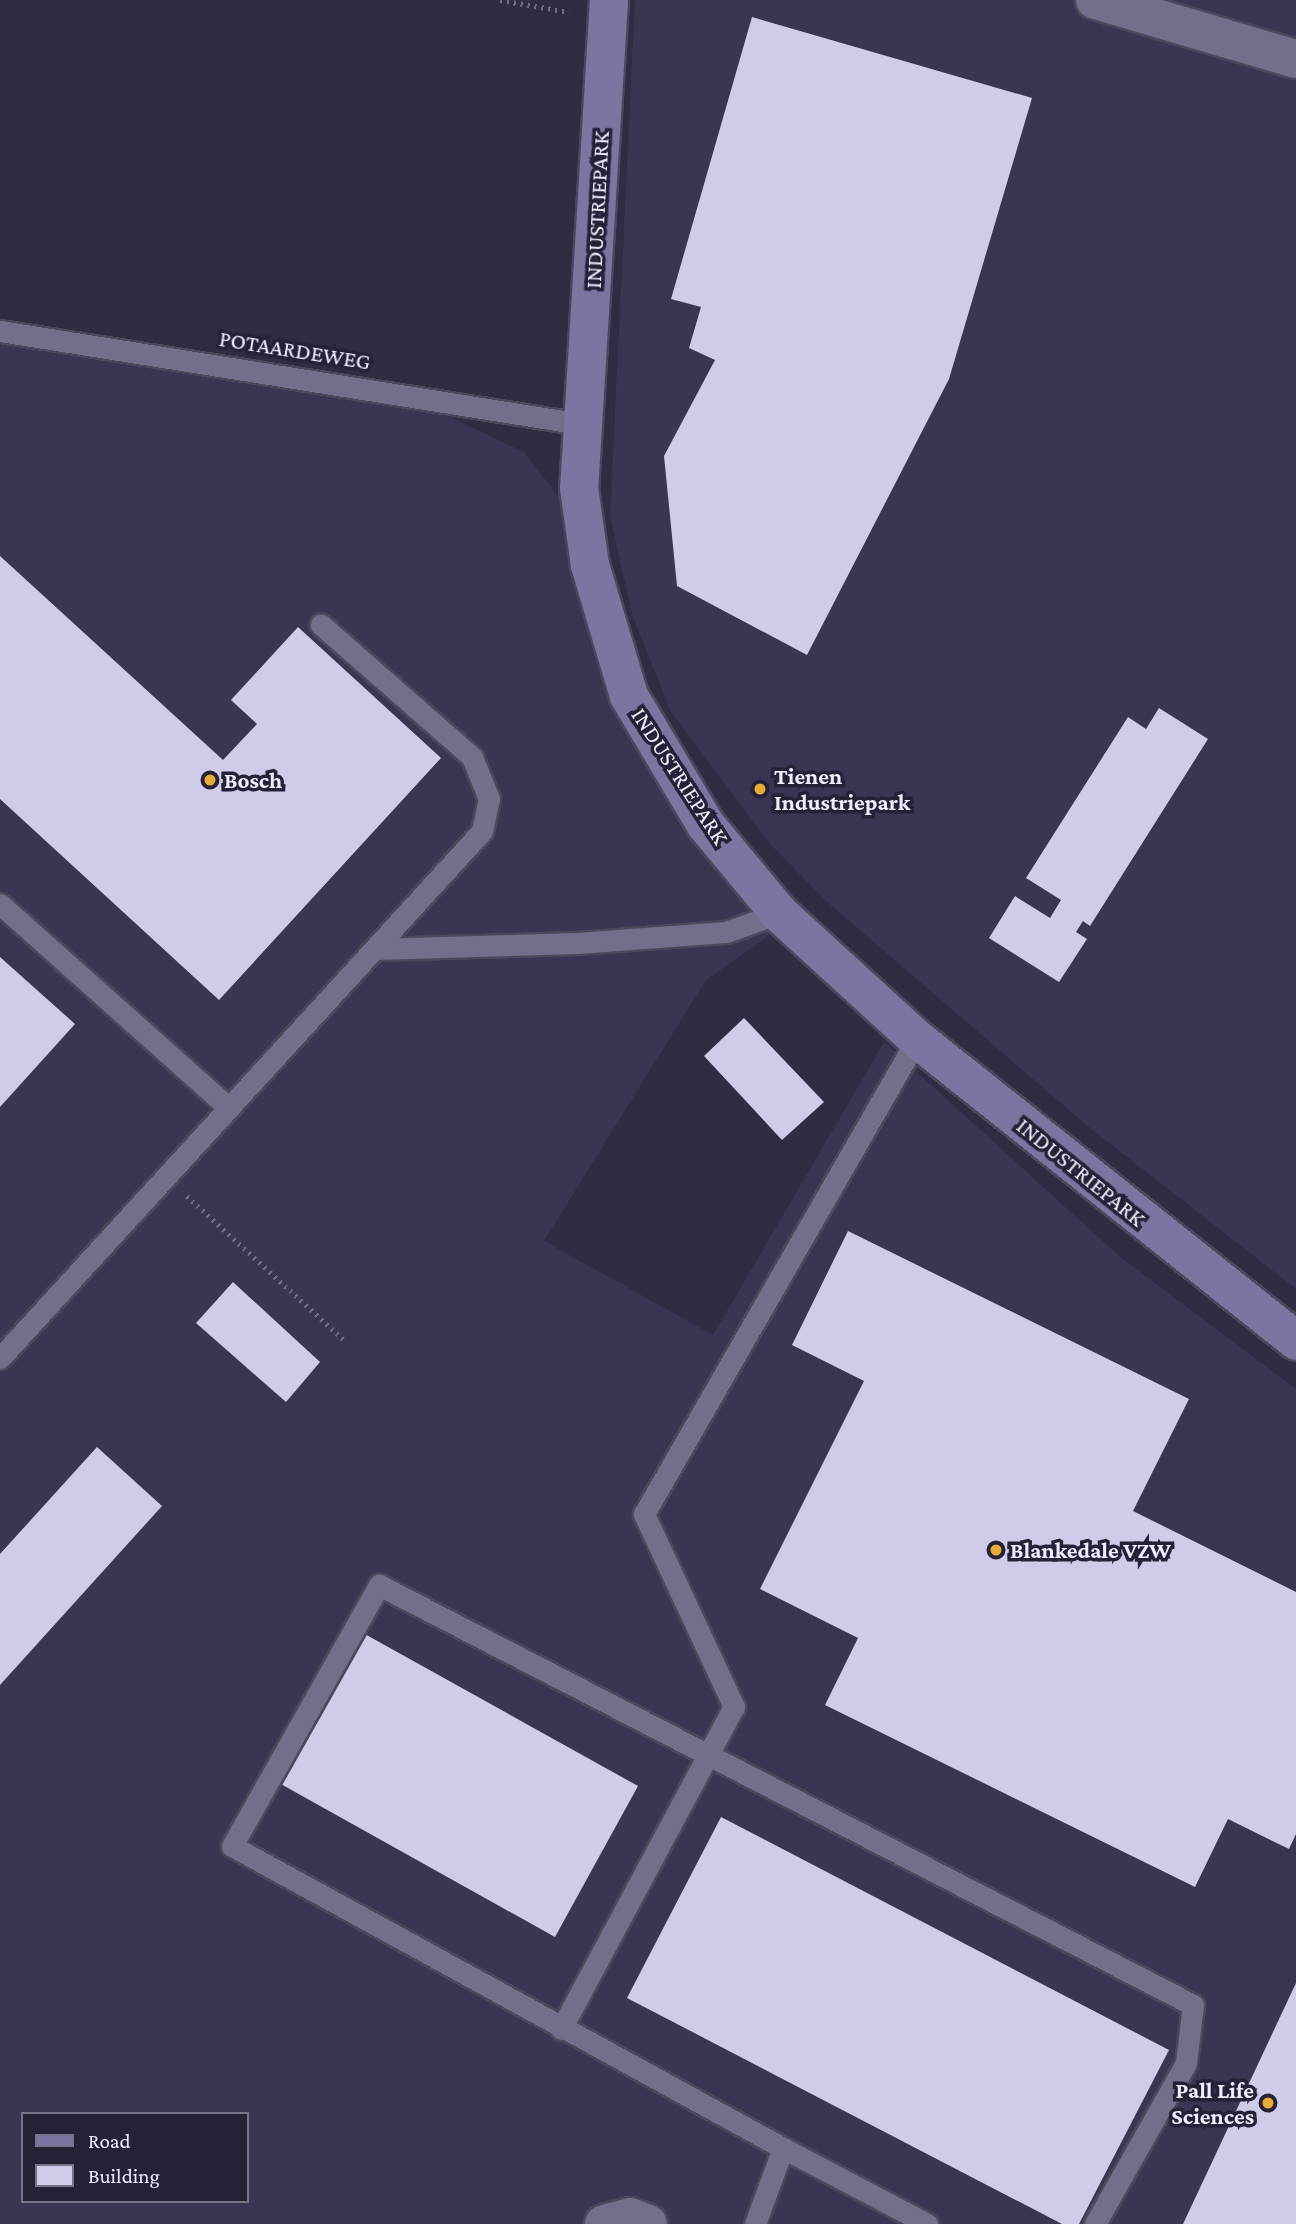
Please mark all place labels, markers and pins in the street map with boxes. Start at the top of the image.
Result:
place label: Tienen Industriepark [774,762,910,816]
place label: Bosch [224,766,282,794]
marker: Bosch [202,772,218,788]
marker: Tienen Industriepark [752,781,768,797]
place label: Blankedale VZW [1010,1536,1171,1564]
marker: Blankedale VZW [988,1542,1004,1558]
place label: Pall Life Sciences [1171,2076,1254,2130]
marker: Pall Life Sciences [1260,2095,1276,2111]

